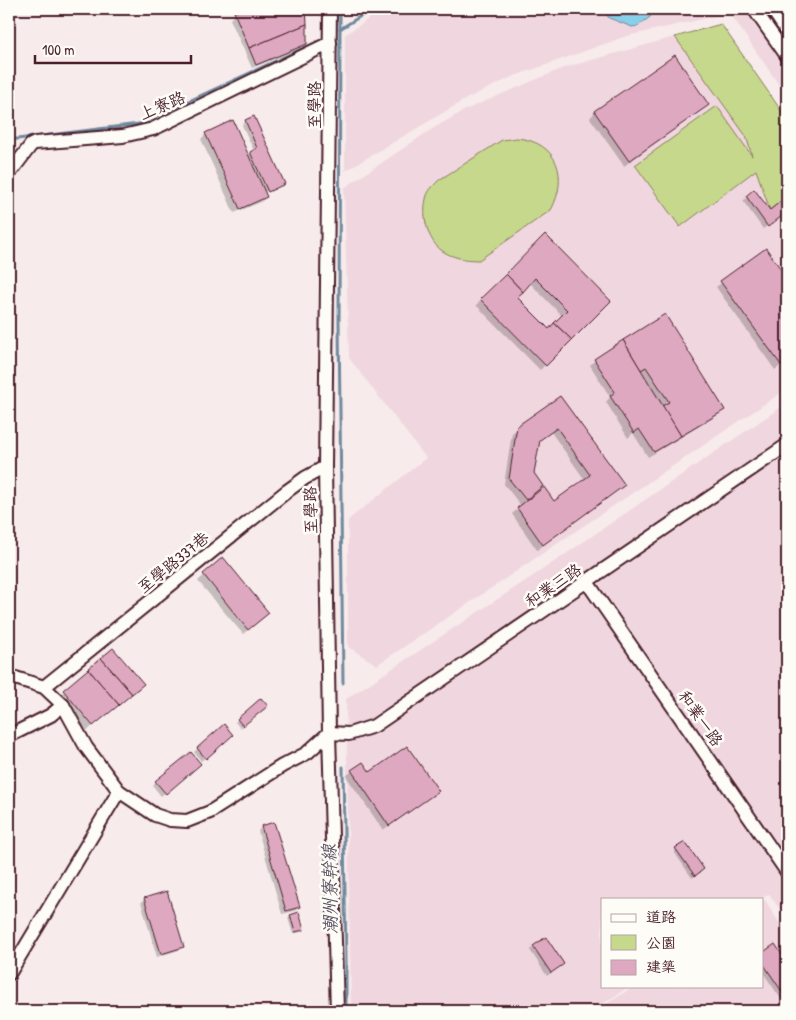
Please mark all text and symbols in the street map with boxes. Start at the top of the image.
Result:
scale bar [35,32,191,64]
text: 100 m [42,39,75,60]
street label: 至學路 [303,81,325,129]
street label: 上寮路 [136,85,188,125]
street label: 至學路 [299,486,321,534]
street label: 至學路337巷 [133,526,213,598]
street label: 和業三路 [520,558,586,612]
street label: 和業一路 [674,685,728,751]
water label: 潮州寮幹線 [316,843,343,934]
legend [601,898,764,988]
text: 道路 [646,906,676,927]
text: 公園 [646,932,676,953]
text: 建築 [646,956,676,977]

